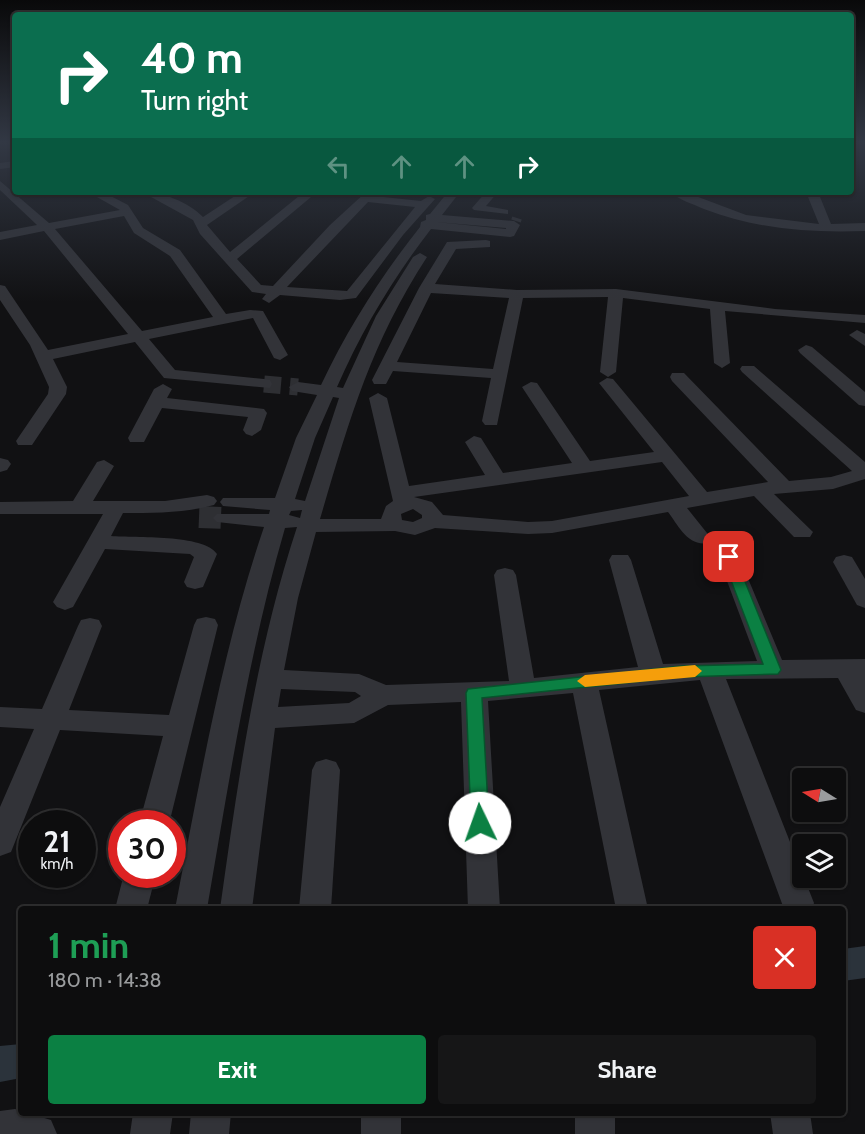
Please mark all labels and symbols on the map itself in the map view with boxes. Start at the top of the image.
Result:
pin [703,531,754,582]
north arrow [792,768,846,822]
position arrow [448,791,512,855]
speed limit sign: 30 [108,810,186,888]

